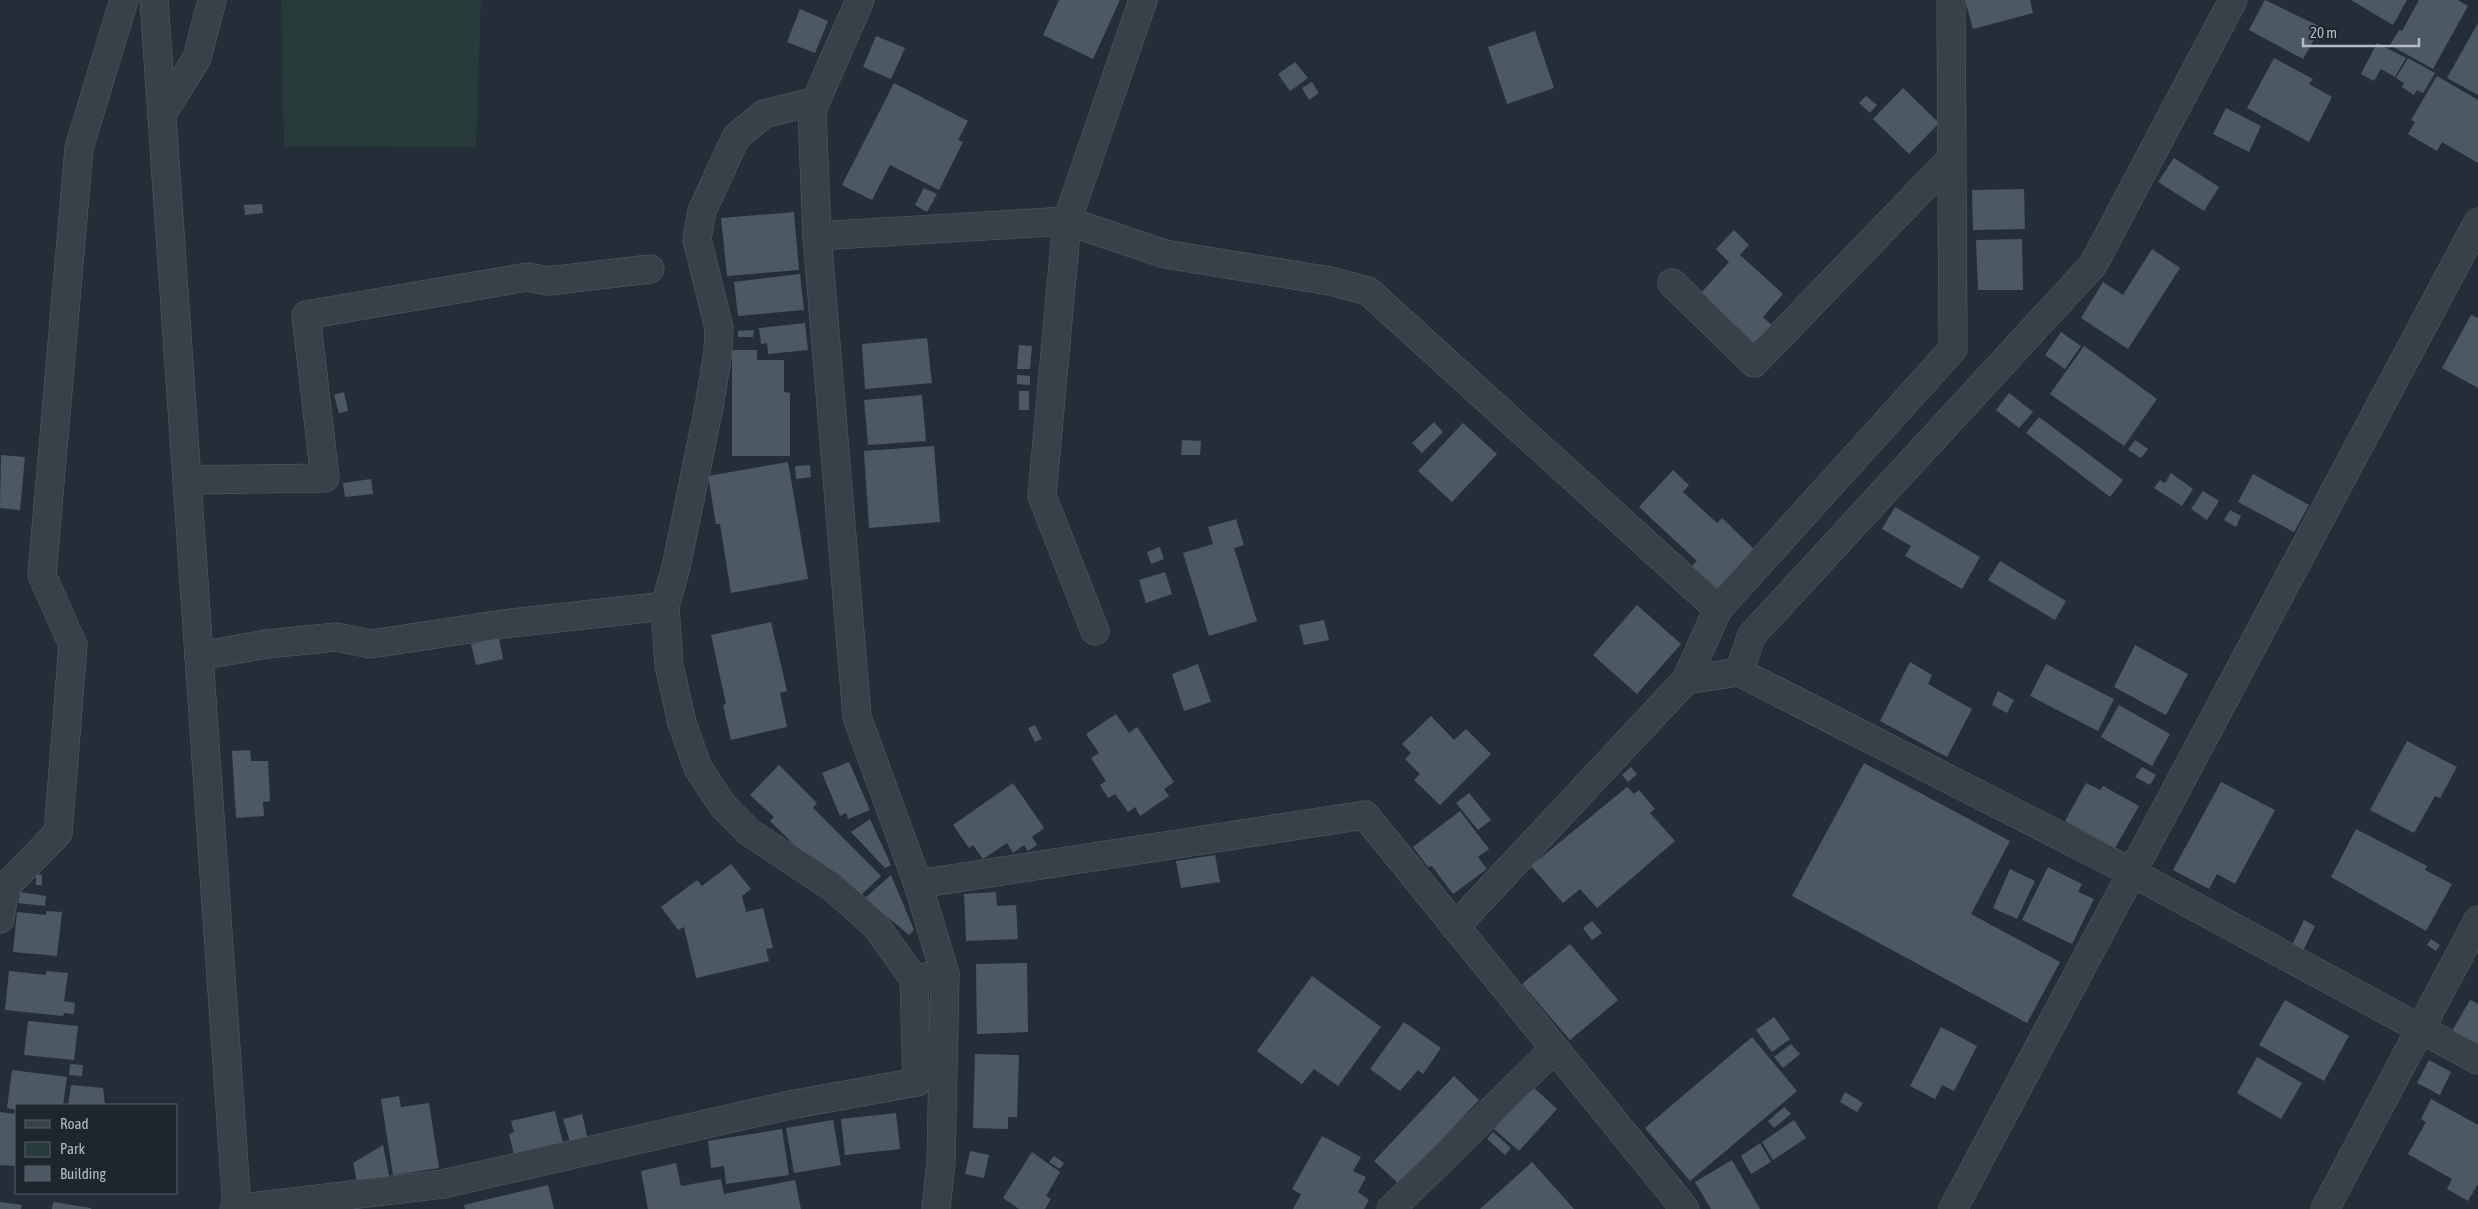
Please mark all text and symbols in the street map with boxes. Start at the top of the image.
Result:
scale bar [2303,15,2419,47]
text: 20 m [2310,24,2337,41]
legend [15,1104,178,1194]
text: Road [60,1115,89,1132]
text: Park [60,1140,85,1157]
text: Building [60,1165,106,1182]

